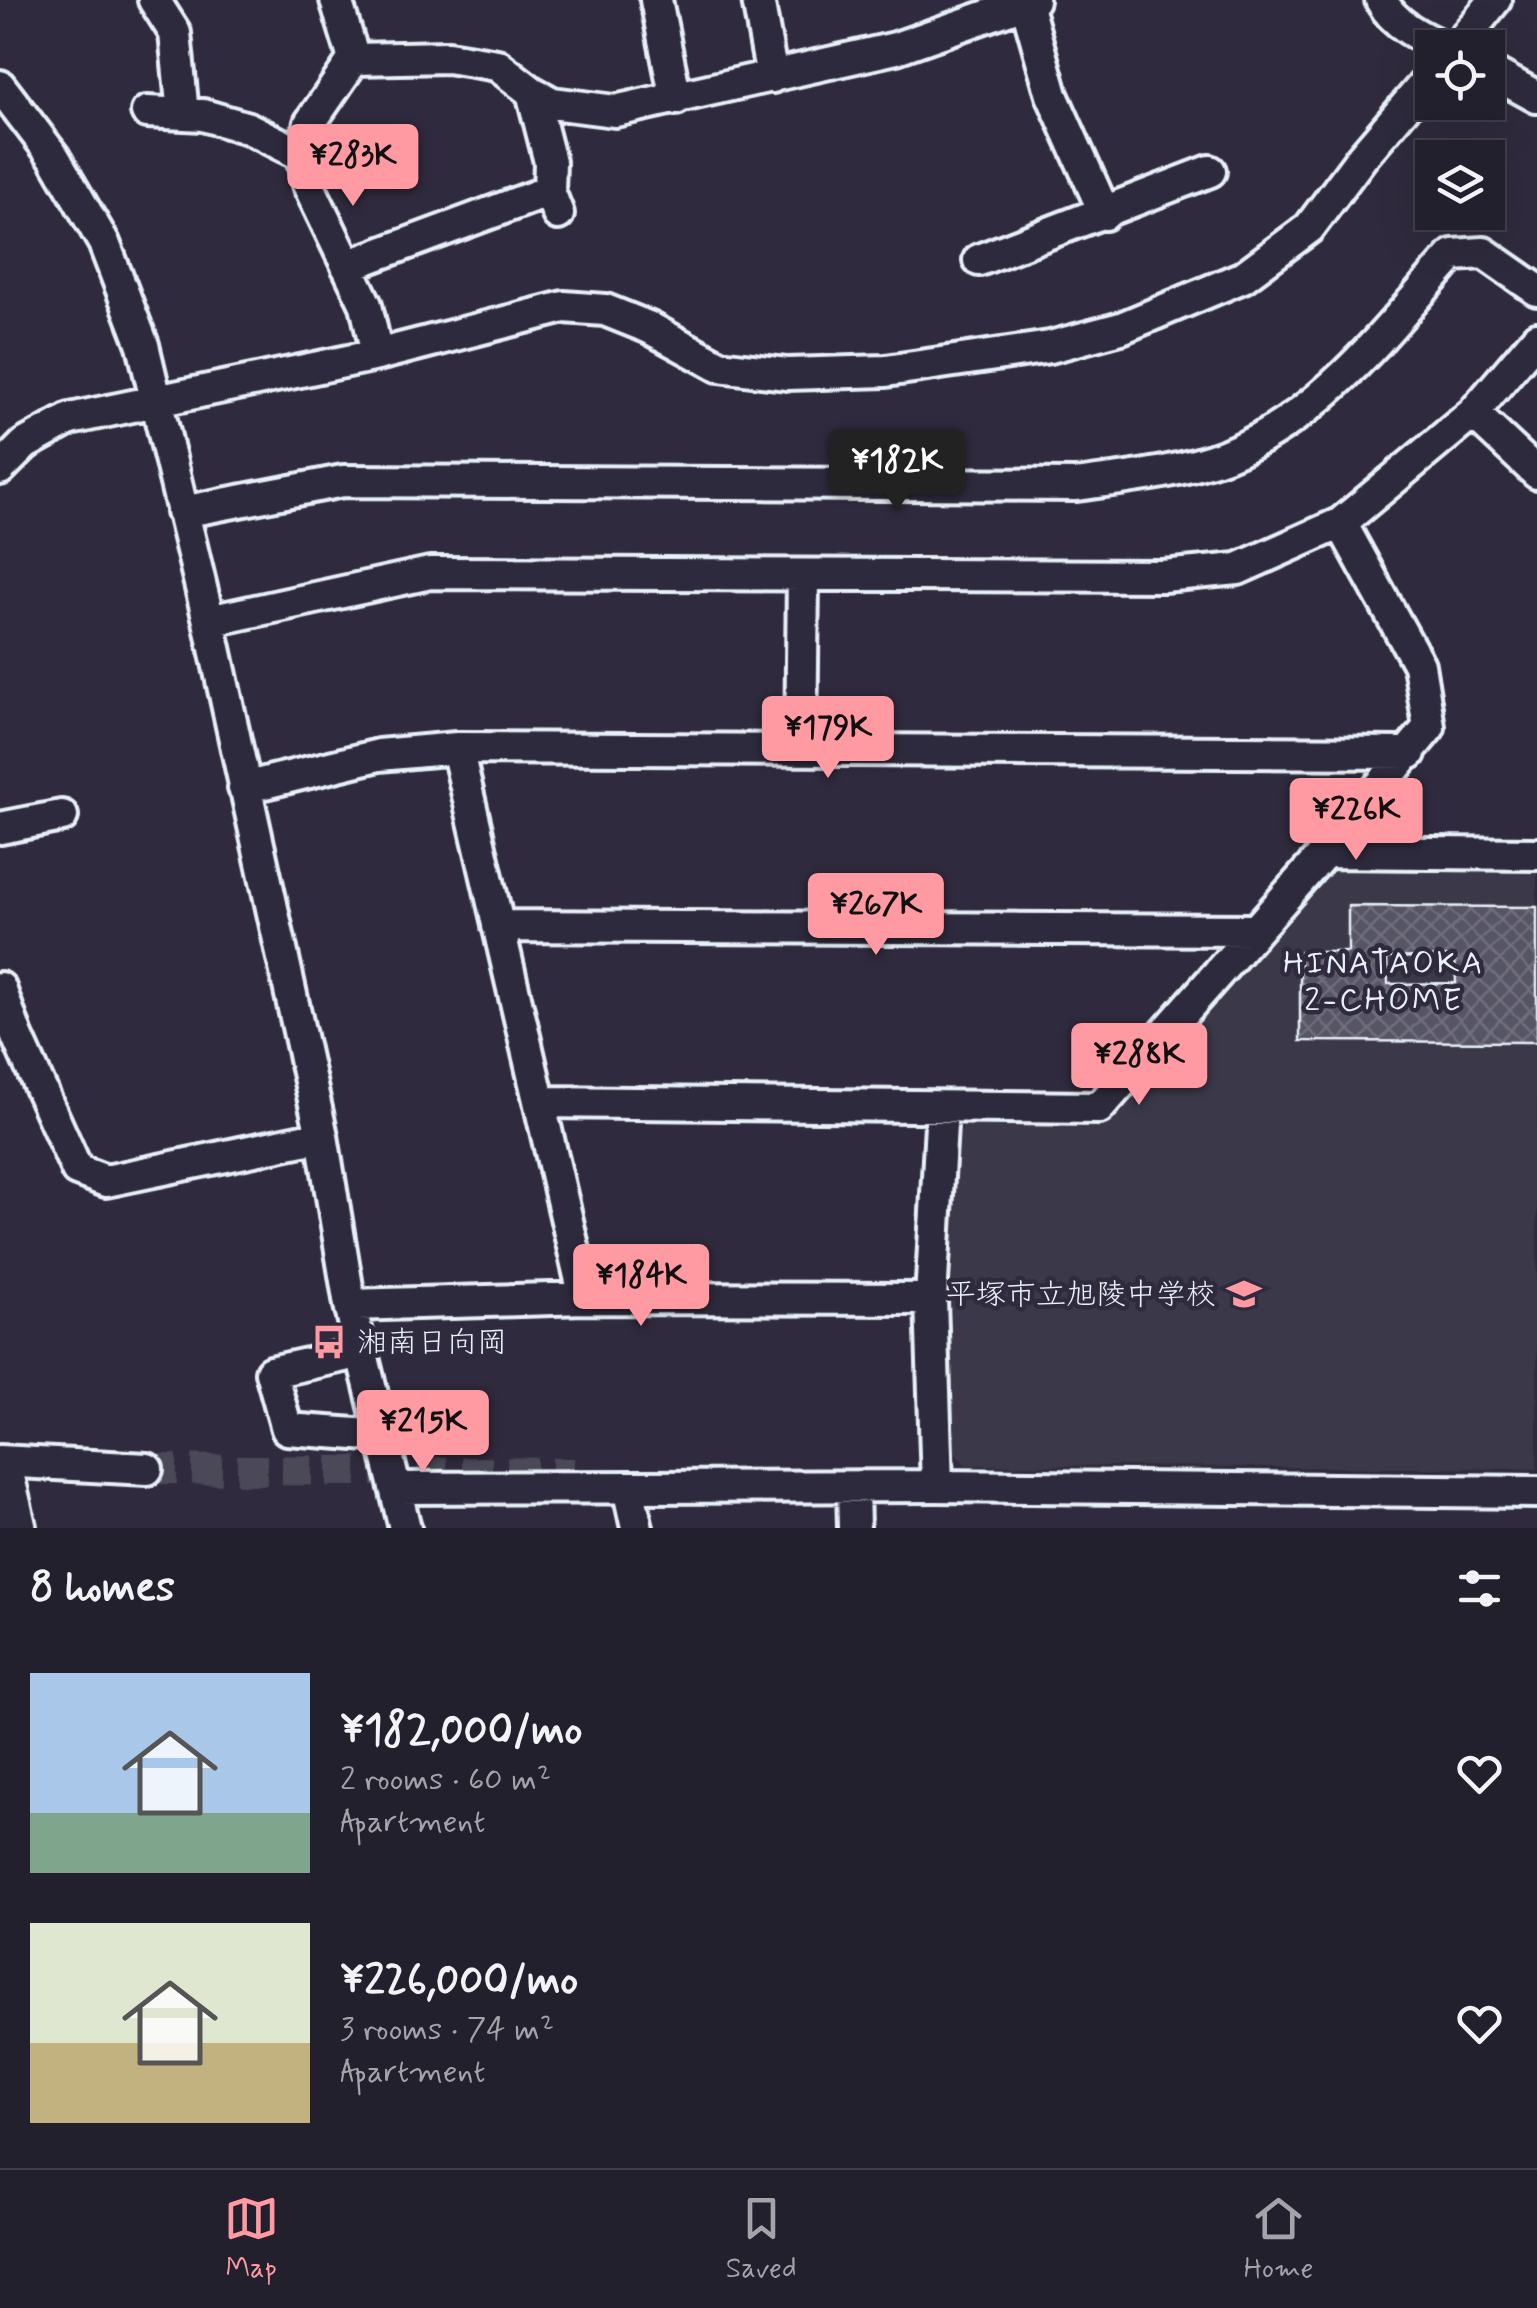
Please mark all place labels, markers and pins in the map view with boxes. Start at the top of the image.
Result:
pin: ¥283K [283,124,423,209]
pin: ¥182K [827,429,967,514]
pin: ¥179K [758,696,898,781]
pin: ¥226K [1286,778,1426,863]
pin: ¥267K [806,873,946,958]
pin: ¥288K [1069,1023,1209,1108]
pin: ¥184K [571,1244,711,1329]
school or university icon: 平塚市立旭陵中学校 [1225,1275,1263,1313]
place label: 平塚市立旭陵中学校 [946,1276,1216,1315]
bus stop icon: 湘南日向岡 [310,1323,348,1361]
place label: 湘南日向岡 [357,1324,507,1363]
pin: ¥215K [353,1390,493,1475]

